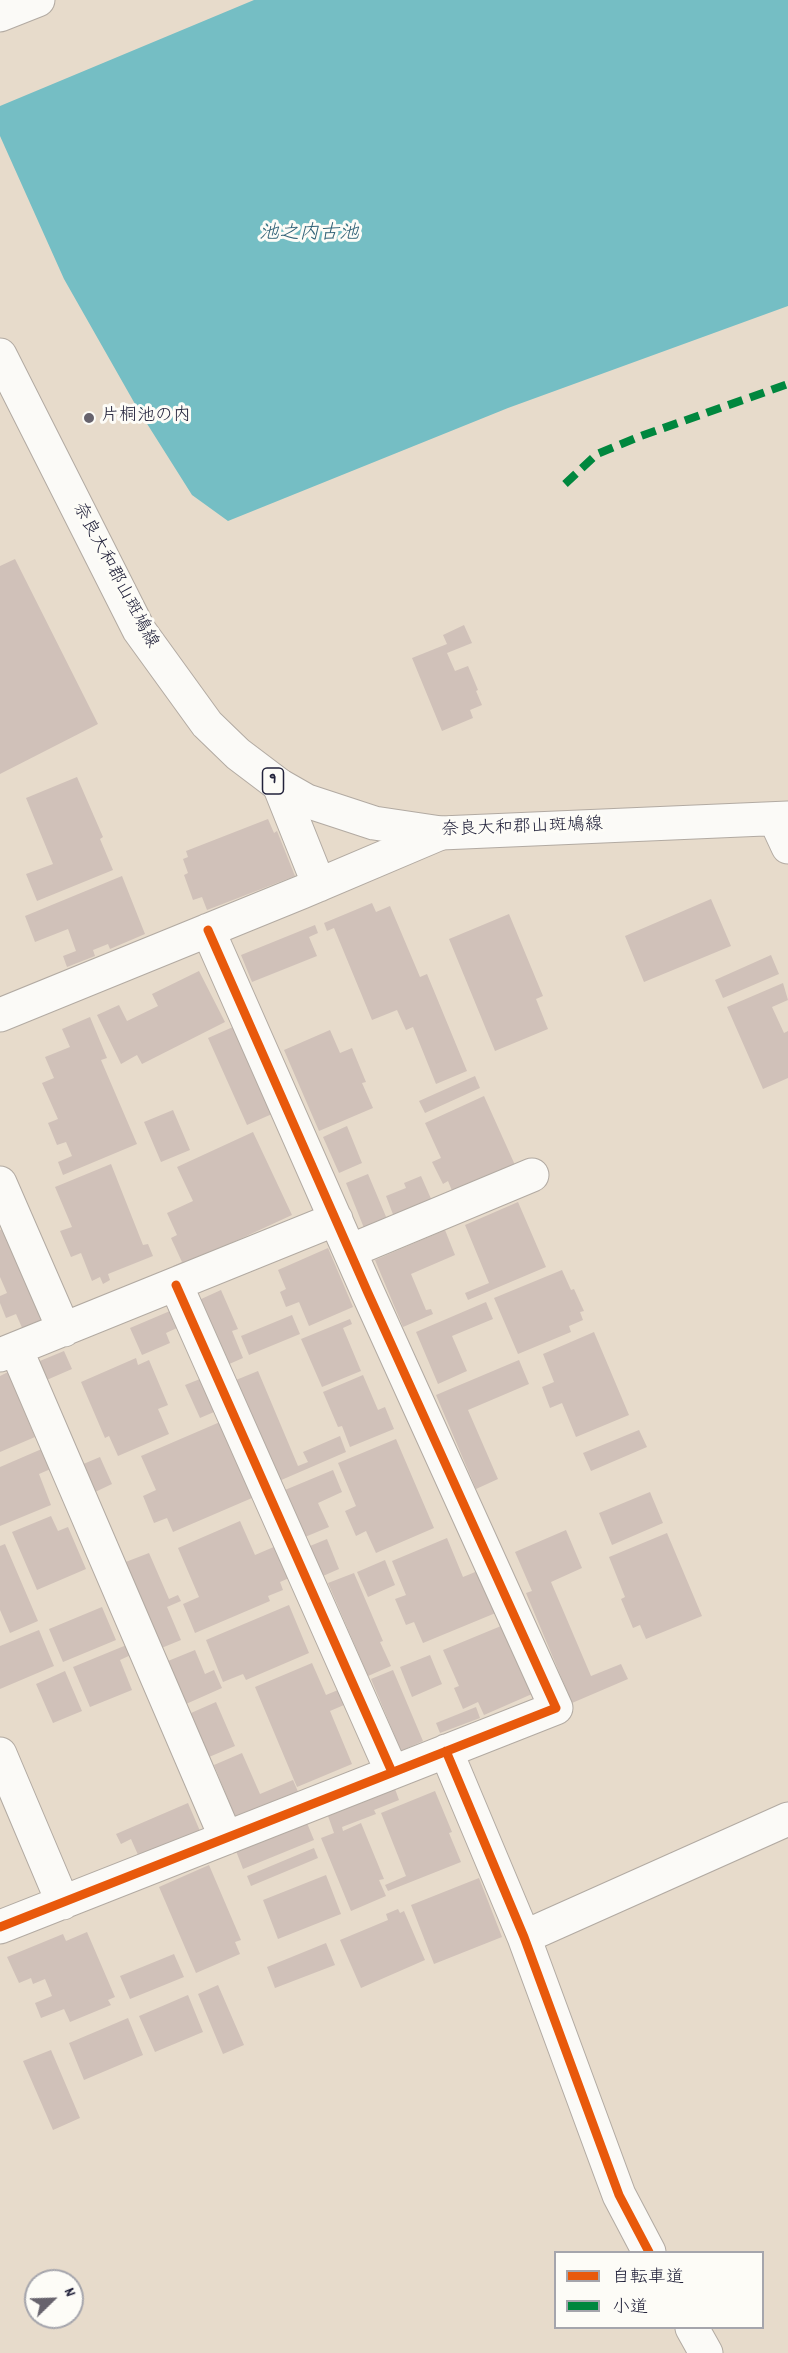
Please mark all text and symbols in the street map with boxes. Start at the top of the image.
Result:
water label: 池之内古池 [259,223,359,247]
place label: 片桐池の内 [101,407,191,429]
marker: 片桐池の内 [82,411,96,425]
street label: 奈良大和郡山斑鳩線 [66,499,162,653]
road number: 9 [262,768,284,794]
street label: 奈良大和郡山斑鳩線 [441,815,603,843]
legend [554,2251,764,2329]
text: 自転車道 [612,2266,684,2291]
north arrow [24,2269,84,2329]
text: N [57,2284,81,2301]
text: 小道 [612,2296,648,2321]

